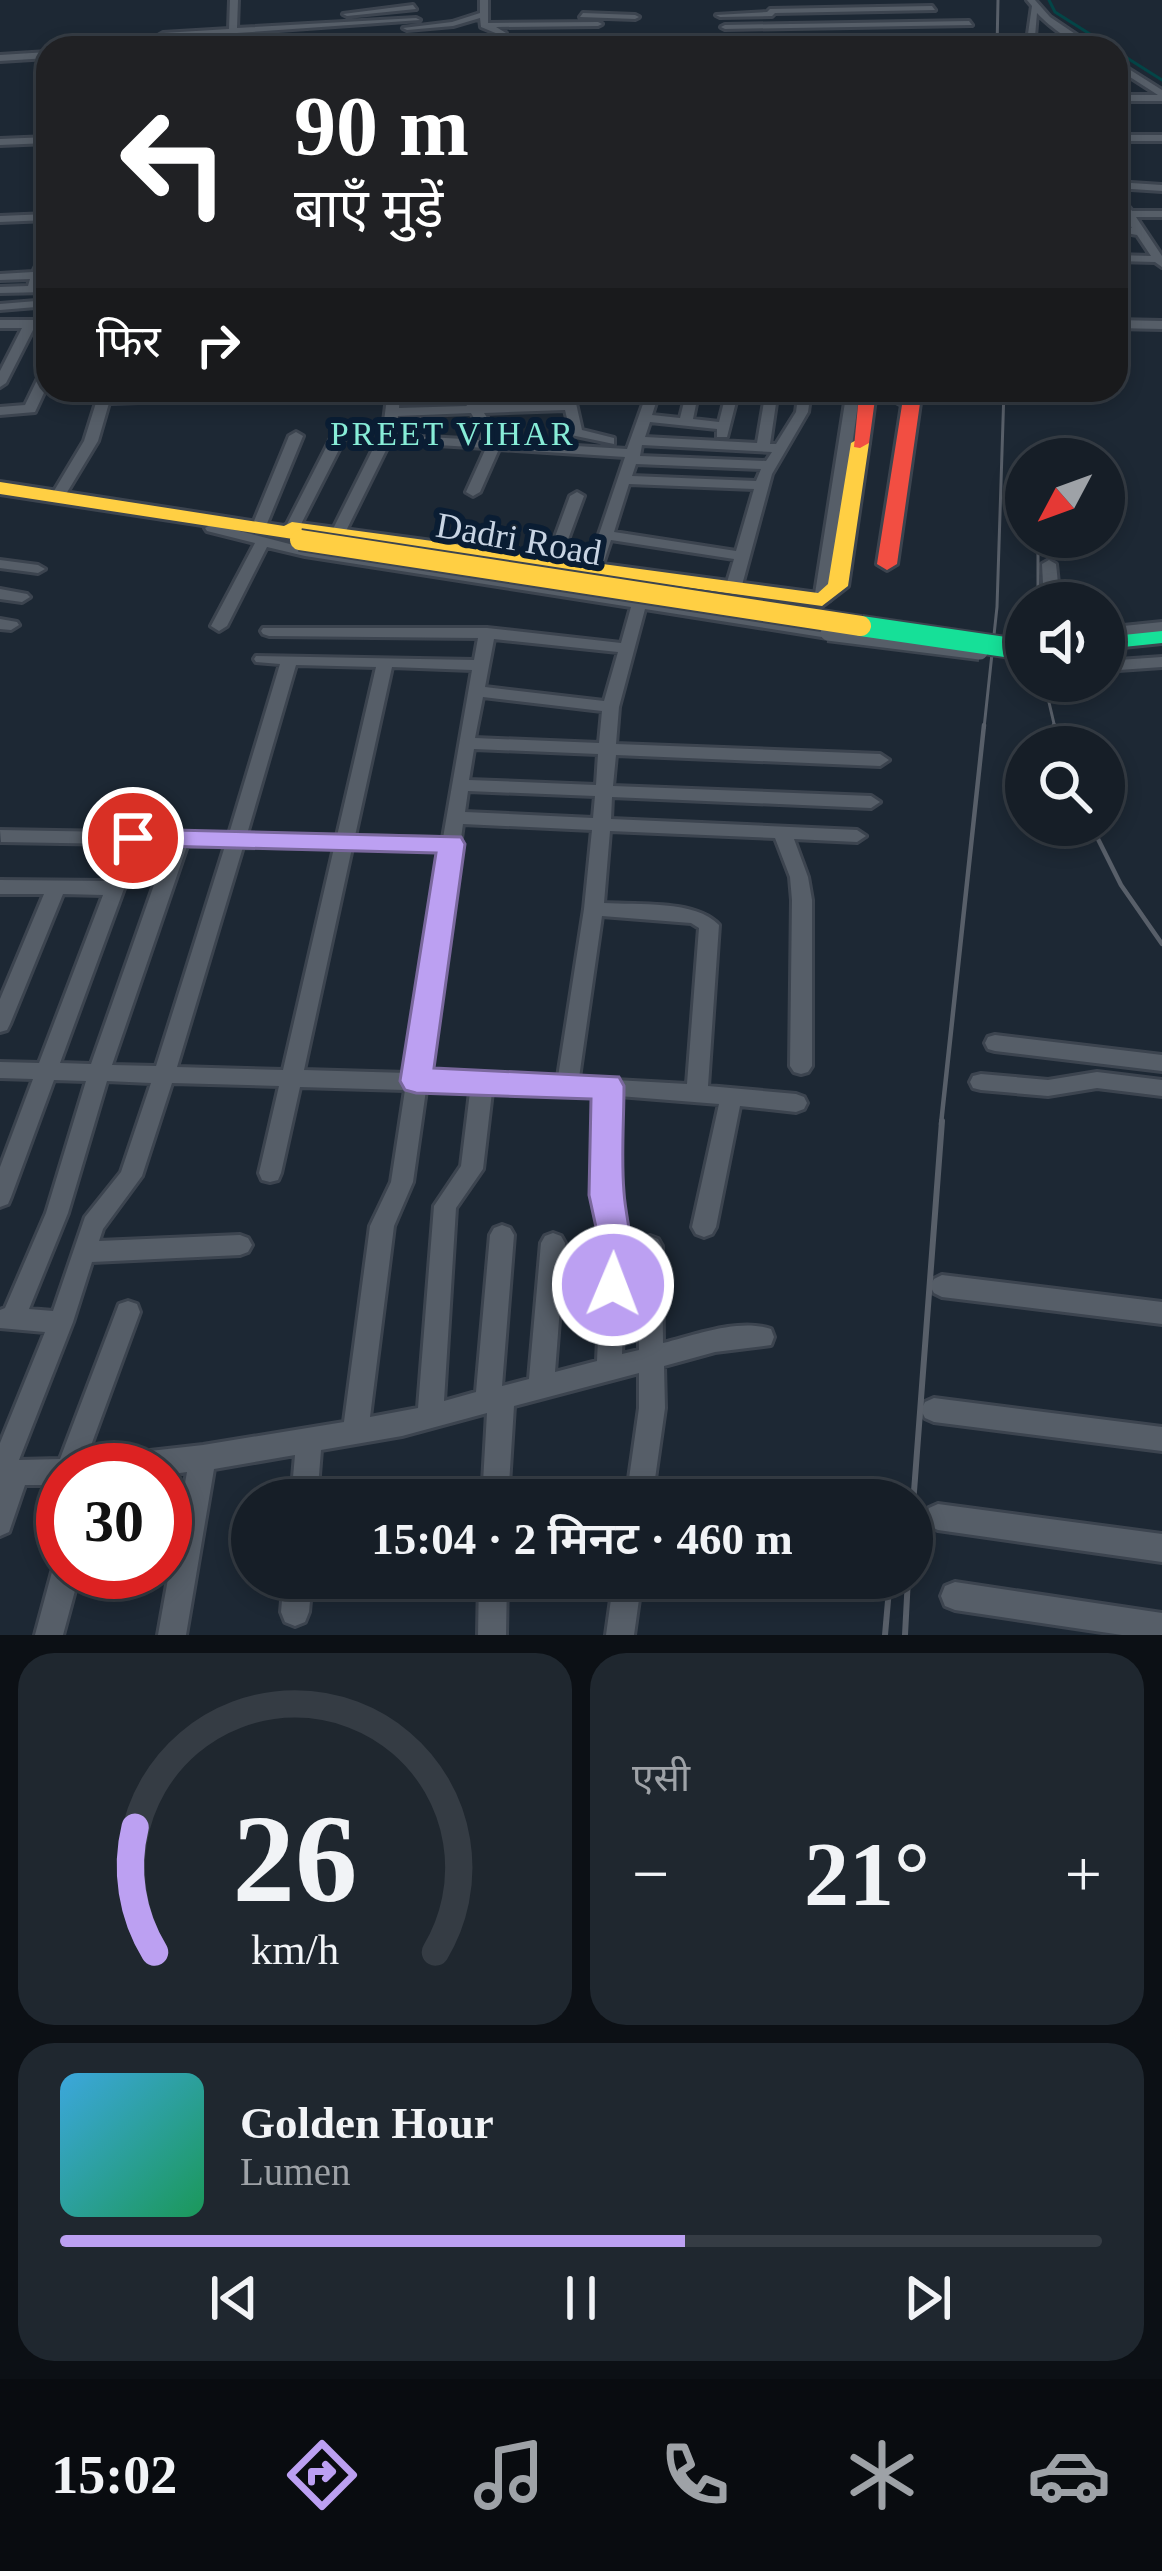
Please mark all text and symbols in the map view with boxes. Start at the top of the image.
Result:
text: 90 m [294,80,469,173]
icon: left [96,84,252,240]
text: बाएँ मुड़ें [294,179,443,239]
icon: right [185,312,251,378]
text: फिर [96,317,161,367]
district label: PREET VIHAR [330,416,576,452]
north arrow [1005,438,1125,558]
map controls [1005,438,1125,846]
street label: Dadri Road [433,505,605,573]
button: sound [1005,582,1125,702]
button: search [1005,726,1125,846]
pin [82,787,184,889]
icon: arrive [100,805,166,871]
position arrow [550,1222,676,1348]
speed limit sign: 30 [36,1443,192,1599]
text: 15:04 · 2 मिनट · 460 m [371,1514,793,1564]
text: एसी [632,1756,690,1799]
text: 26 [233,1790,357,1928]
text: 21° [804,1825,930,1924]
text: − [632,1837,669,1910]
text: + [1065,1837,1102,1910]
text: km/h [251,1926,339,1973]
text: Golden Hour [240,2098,494,2148]
text: Lumen [240,2150,350,2193]
icon: previous [201,2265,267,2331]
icon: pause [548,2265,614,2331]
icon: next [895,2265,961,2331]
icon: directions [280,2433,364,2517]
icon: music [467,2433,551,2517]
icon: phone [653,2433,737,2517]
icon: climate [840,2433,924,2517]
icon: car [1027,2433,1111,2517]
text: 15:02 [51,2445,177,2505]

